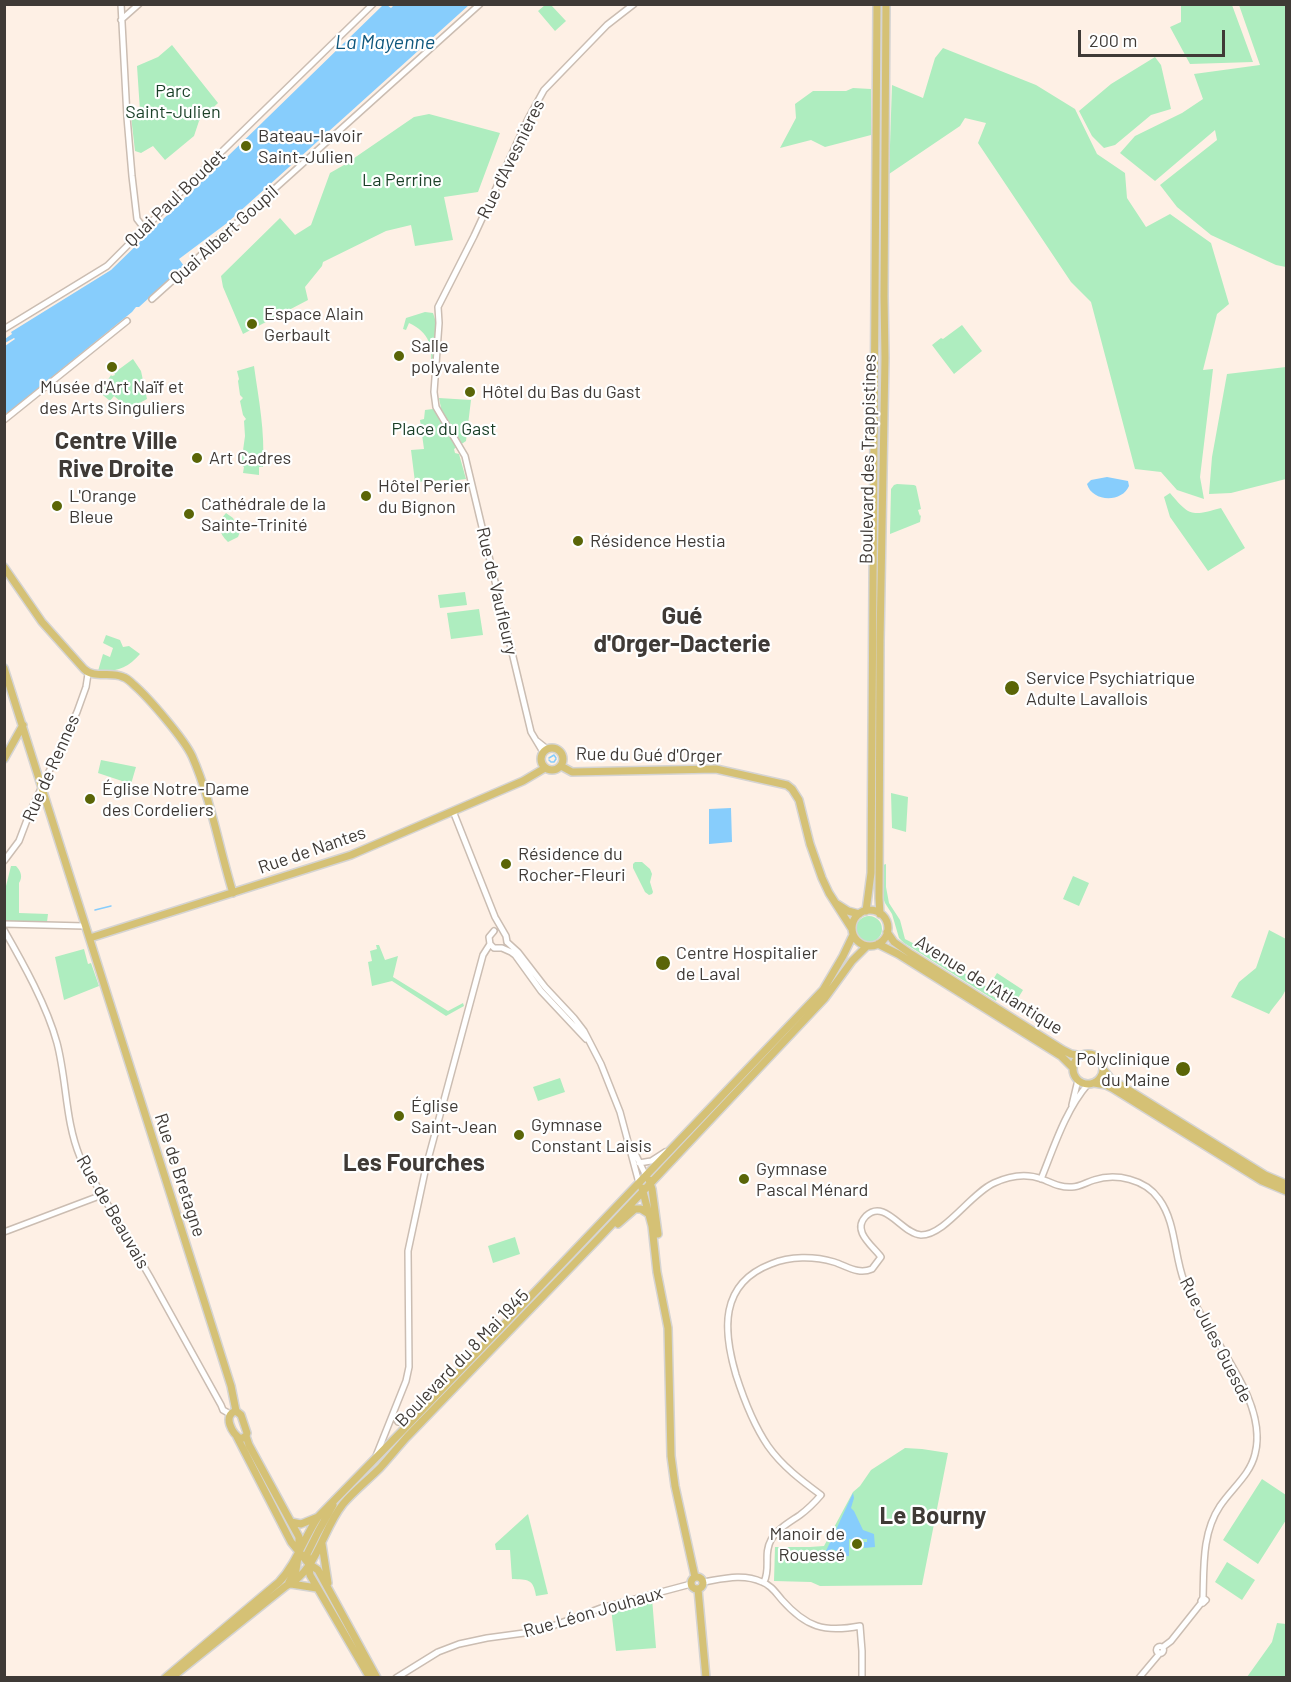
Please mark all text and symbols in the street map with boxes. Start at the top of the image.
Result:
scale bar [1081,18,1228,56]
text: 200 m [1089,29,1137,51]
water label: La Mayenne [335,30,435,54]
park label: Parc Saint-Julien [125,80,221,122]
street label: Rue d'Avesnières [473,96,549,222]
place label: Bateau-lavoir Saint-Julien [258,125,362,168]
marker: Bateau-lavoir Saint-Julien [239,139,253,153]
street label: Quai Paul Boudet [120,145,230,251]
park label: La Perrine [362,169,442,191]
street label: Quai Albert Goupil [166,181,282,289]
place label: Espace Alain Gerbault [264,303,364,346]
marker: Espace Alain Gerbault [245,317,259,331]
place label: Salle polyvalente [411,335,500,378]
marker: Salle polyvalente [392,349,406,363]
street label: Boulevard des Trappistines [855,354,881,564]
marker: Musée d'Art Naïf et des Arts Singuliers [105,360,119,374]
place label: Musée d'Art Naïf et des Arts Singuliers [39,376,185,418]
place label: Hôtel du Bas du Gast [482,381,641,403]
marker: Hôtel du Bas du Gast [463,385,477,399]
park label: Place du Gast [392,418,496,440]
district label: Centre Ville Rive Droite [55,427,177,483]
place label: Art Cadres [209,447,291,469]
marker: Art Cadres [190,451,204,465]
place label: Hôtel Perier du Bignon [378,475,470,518]
place label: L'Orange Bleue [69,485,137,528]
marker: Hôtel Perier du Bignon [359,489,373,503]
place label: Cathédrale de la Sainte-Trinité [201,493,326,536]
marker: L'Orange Bleue [50,499,64,513]
marker: Cathédrale de la Sainte-Trinité [182,507,196,521]
street label: Rue de Vaufleury [472,525,522,657]
place label: Résidence Hestia [590,530,725,552]
marker: Résidence Hestia [571,534,585,548]
district label: Gué d'Orger-Dacterie [593,602,771,658]
place label: Service Psychiatrique Adulte Lavallois [1026,667,1195,710]
marker: Service Psychiatrique Adulte Lavallois [1003,679,1021,697]
street label: Rue de Rennes [18,711,84,825]
street label: Rue du Gué d'Orger [576,743,722,767]
place label: Église Notre-Dame des Cordeliers [102,778,249,820]
marker: Église Notre-Dame des Cordeliers [83,792,97,806]
street label: Rue de Nantes [255,822,369,878]
place label: Résidence du Rocher-Fleuri [518,843,626,886]
marker: Résidence du Rocher-Fleuri [499,857,513,871]
street label: Avenue de l'Atlantique [911,931,1067,1039]
place label: Centre Hospitalier de Laval [676,942,818,984]
marker: Centre Hospitalier de Laval [654,954,672,972]
place label: Polyclinique du Maine [1076,1048,1170,1090]
marker: Polyclinique du Maine [1174,1060,1192,1078]
place label: Église Saint-Jean [411,1095,497,1138]
marker: Église Saint-Jean [392,1109,406,1123]
street label: Rue de Bretagne [150,1110,210,1240]
place label: Gymnase Constant Laisis [531,1114,652,1156]
marker: Gymnase Constant Laisis [512,1128,526,1142]
district label: Les Fourches [343,1149,485,1177]
street label: Rue de Beauvais [72,1151,154,1273]
place label: Gymnase Pascal Ménard [756,1158,868,1200]
marker: Gymnase Pascal Ménard [737,1172,751,1186]
street label: Rue Jules Guesde [1175,1274,1257,1406]
street label: Boulevard du 8 Mai 1945 [391,1285,533,1431]
district label: Le Bourny [880,1502,986,1530]
place label: Manoir de Rouessé [769,1523,845,1565]
marker: Manoir de Rouessé [850,1537,864,1551]
street label: Rue Léon Jouhaux [521,1582,665,1642]

